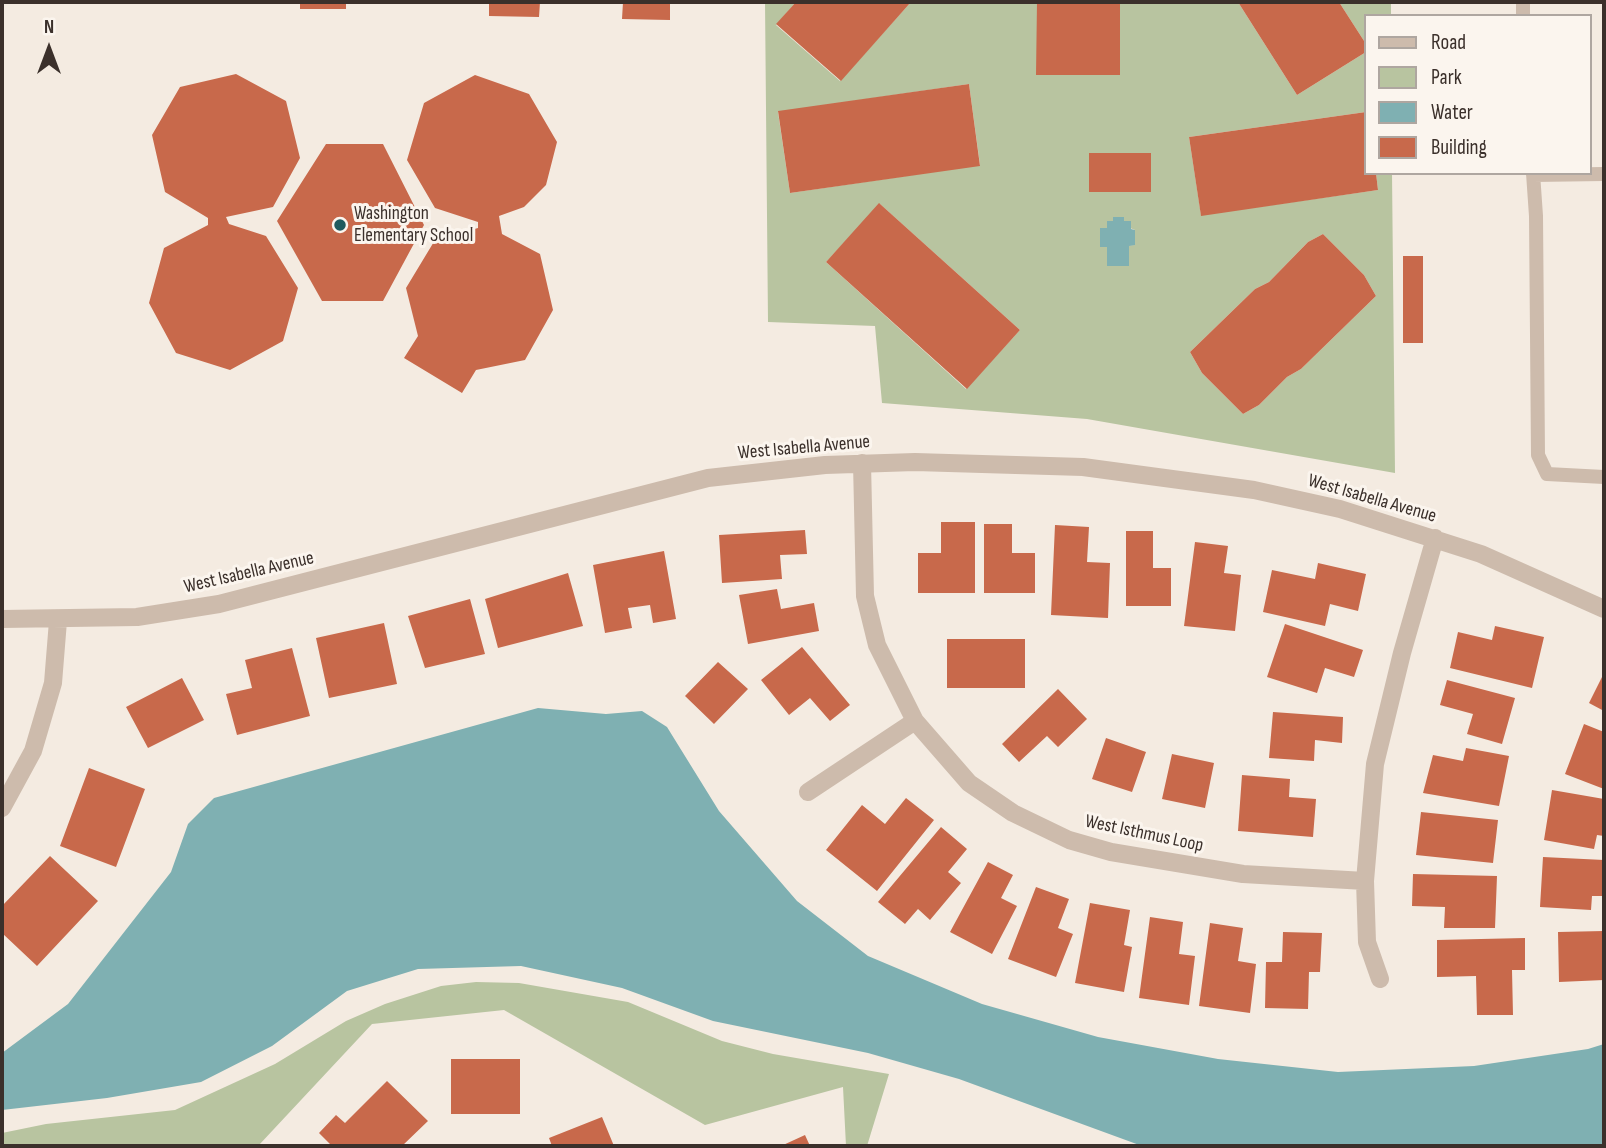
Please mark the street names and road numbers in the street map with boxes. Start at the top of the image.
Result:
street label: West Isabella Avenue [737,431,871,465]
street label: West Isabella Avenue [1305,470,1439,528]
street label: West Isabella Avenue [182,547,316,599]
street label: West Isthmus Loop [1083,810,1205,858]

